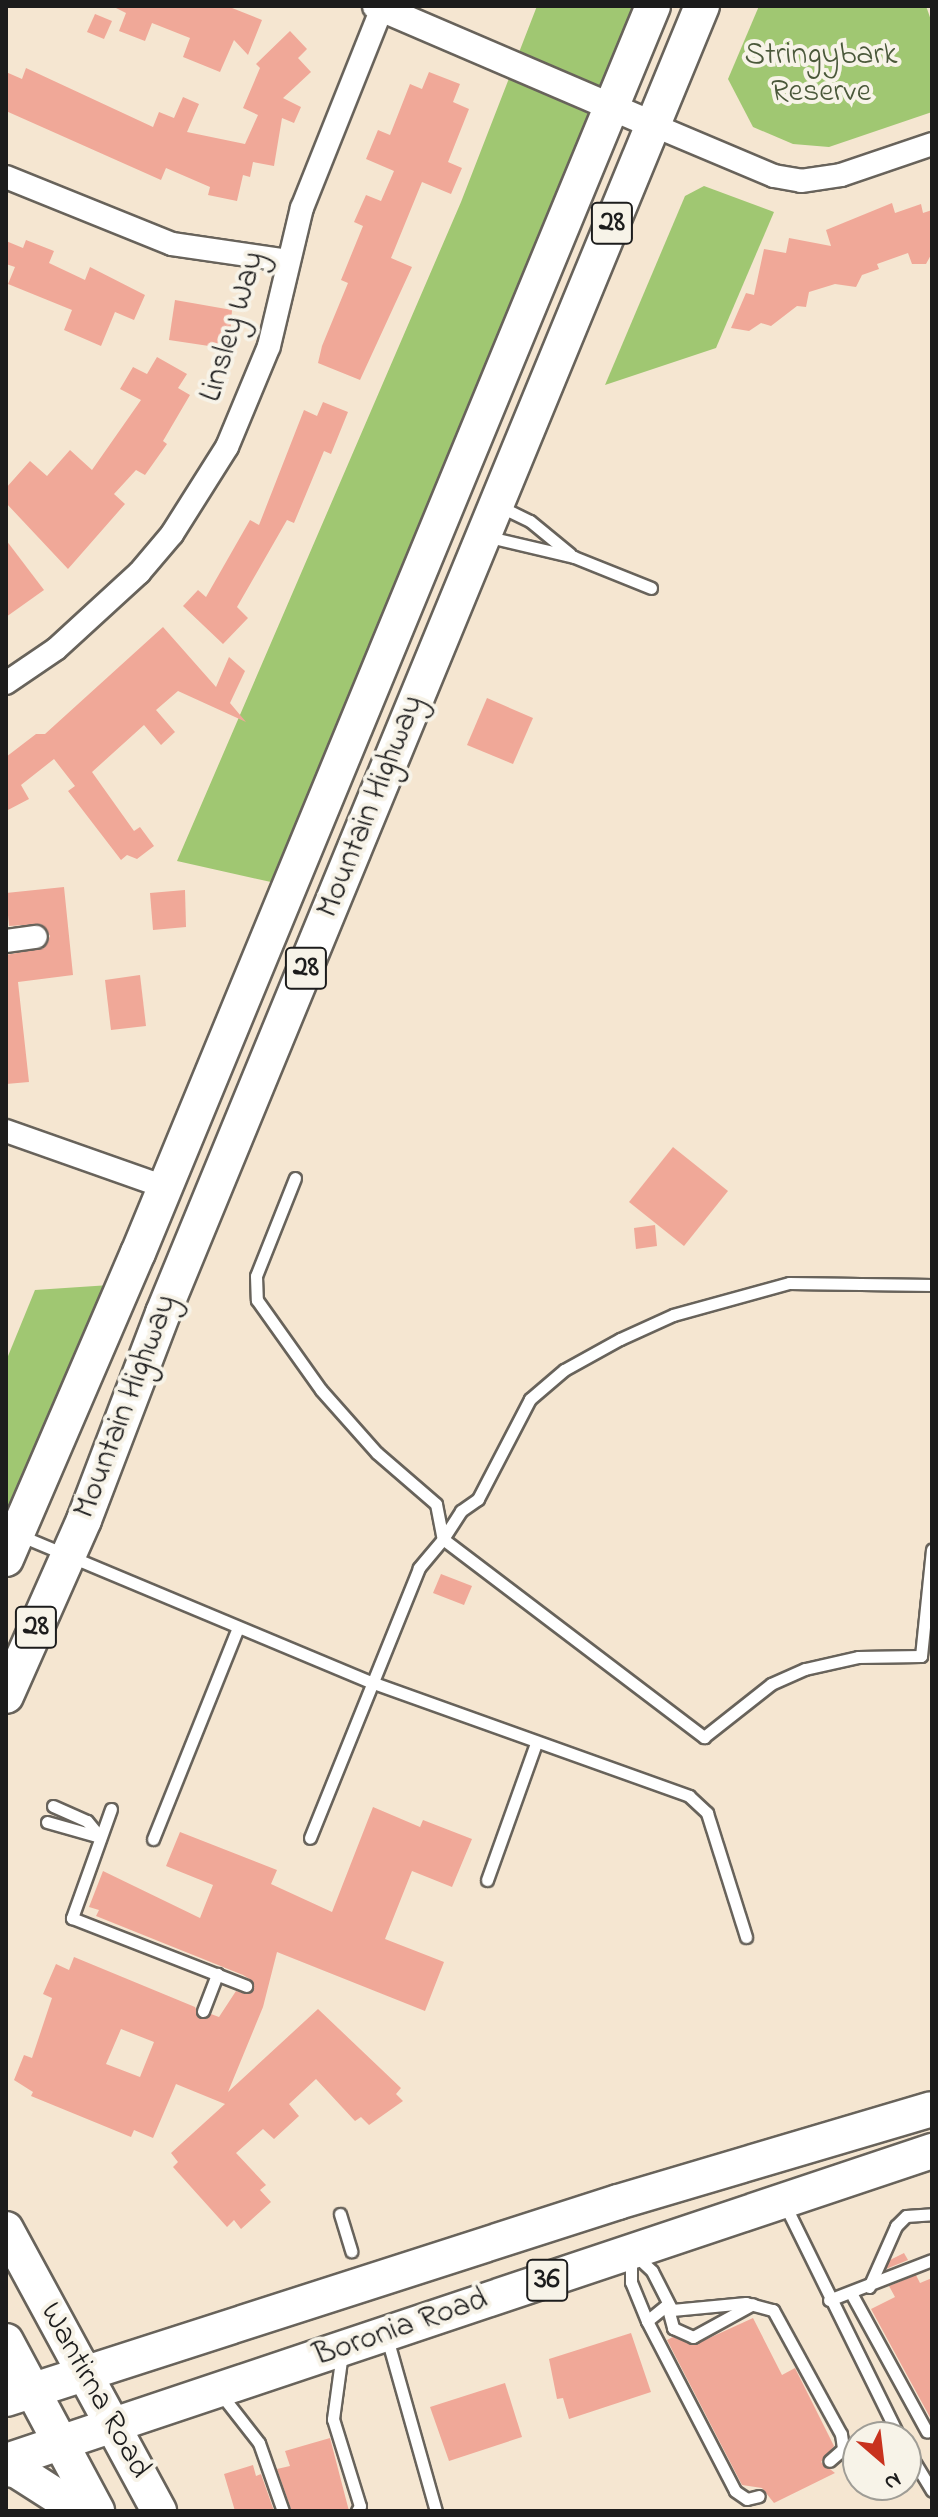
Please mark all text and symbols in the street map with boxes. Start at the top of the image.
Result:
park label: Stringybark Reserve [744,38,898,113]
road number: 28 [590,197,634,249]
street label: Linsley Way [193,247,275,407]
street label: Mountain Highway [310,690,434,924]
road number: 28 [284,942,328,994]
street label: Mountain Highway [67,1290,187,1524]
road number: 28 [14,1601,58,1653]
road number: 36 [525,2254,569,2306]
street label: Boronia Road [309,2281,493,2377]
street label: Wantirna Road [30,2296,158,2486]
north arrow [842,2421,922,2501]
text: N [878,2463,906,2498]

